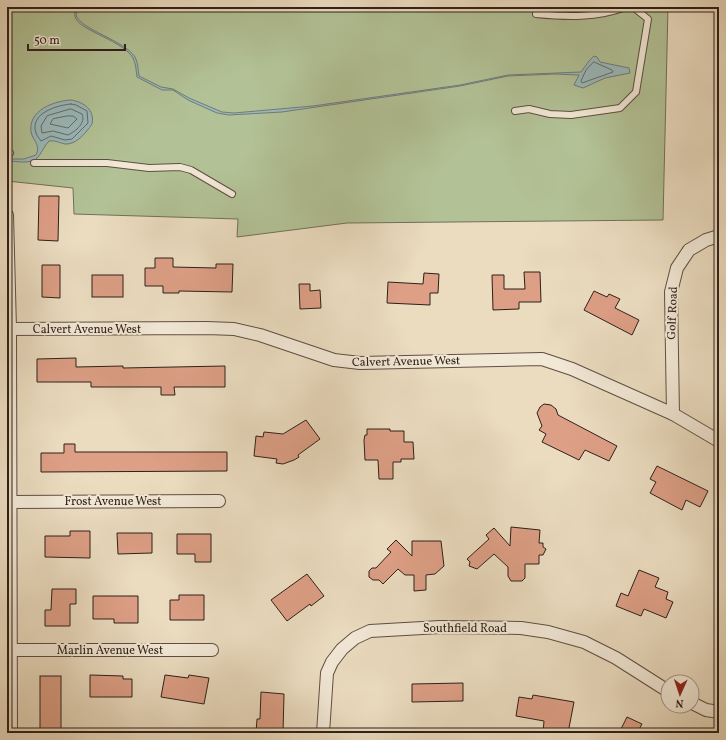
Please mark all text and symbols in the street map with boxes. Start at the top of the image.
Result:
scale bar [28,26,125,52]
text: 50 m [34,33,60,49]
street label: Golf Road [664,286,682,340]
street label: Calvert Avenue West [33,322,141,338]
street label: Calvert Avenue West [352,353,460,371]
street label: Frost Avenue West [65,494,161,510]
street label: Southfield Road [423,621,507,637]
street label: Marlin Avenue West [57,643,163,659]
north arrow [660,674,700,714]
text: N [675,695,684,710]

